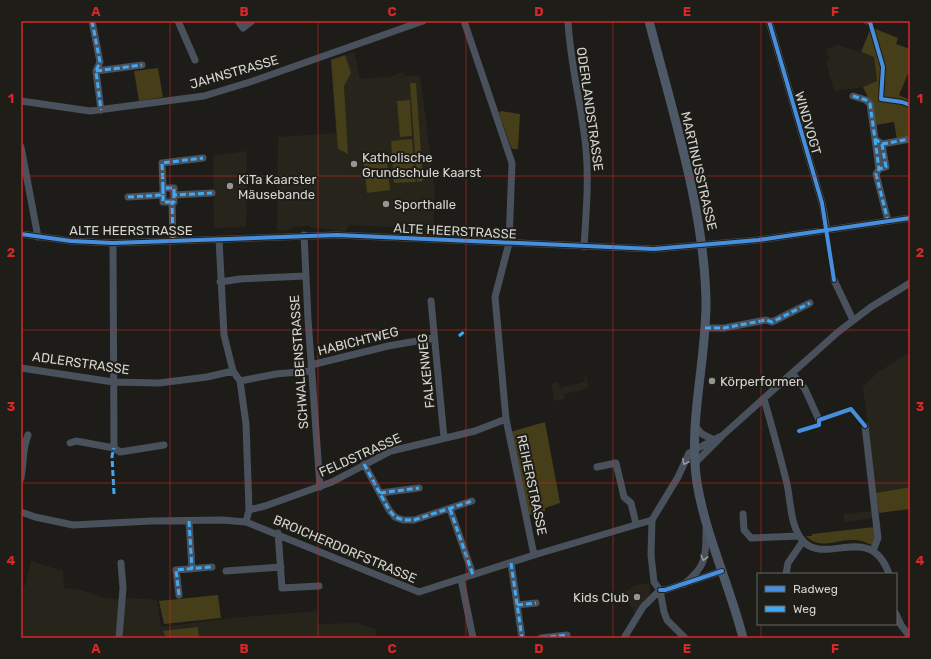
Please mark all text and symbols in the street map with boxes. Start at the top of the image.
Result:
text: A [91,4,101,19]
text: B [239,4,249,19]
text: C [387,4,397,19]
text: D [534,4,544,19]
text: E [683,4,691,19]
text: F [831,4,839,19]
street label: ODERLANDSTRASSE [574,46,606,172]
street label: JAHNSTRASSE [188,52,280,92]
street label: WINDVOGT [792,90,824,157]
text: 1 [8,91,14,106]
text: 1 [917,91,923,106]
street label: MARTINUSSTRASSE [678,110,720,232]
place label: Katholische Grundschule Kaarst [362,150,481,180]
marker: Katholische Grundschule Kaarst [349,159,359,169]
place label: KiTa Kaarster Mäusebande [238,172,317,202]
marker: KiTa Kaarster Mäusebande [225,181,235,191]
place label: Sporthalle [394,197,456,212]
marker: Sporthalle [381,199,391,209]
street label: ALTE HEERSTRASSE [393,220,517,242]
street label: ALTE HEERSTRASSE [69,223,193,238]
text: 2 [7,245,15,260]
text: 2 [916,245,924,260]
street label: SCHWALBENSTRASSE [287,294,311,430]
street label: HABICHTWEG [316,324,400,358]
street label: FALKENWEG [415,333,437,409]
street label: ADLERSTRASSE [31,349,131,377]
place label: Körperformen [720,374,804,389]
marker: Körperformen [707,376,717,386]
text: 3 [7,399,16,414]
text: 3 [916,399,925,414]
street label: FELDSTRASSE [317,430,404,480]
street label: REIHERSTRASSE [514,433,550,537]
one-way arrow [682,457,690,465]
street label: BROICHERDORFSTRASSE [271,512,419,586]
text: 4 [7,553,16,568]
text: 4 [916,553,925,568]
one-way arrow [701,555,709,562]
legend [757,573,897,625]
text: Radweg [793,582,838,596]
place label: Kids Club [573,590,629,605]
marker: Kids Club [632,592,642,602]
text: Weg [793,602,816,616]
text: A [91,641,101,656]
text: B [239,641,249,656]
text: C [387,641,397,656]
text: D [534,641,544,656]
text: E [683,641,691,656]
text: F [831,641,839,656]

